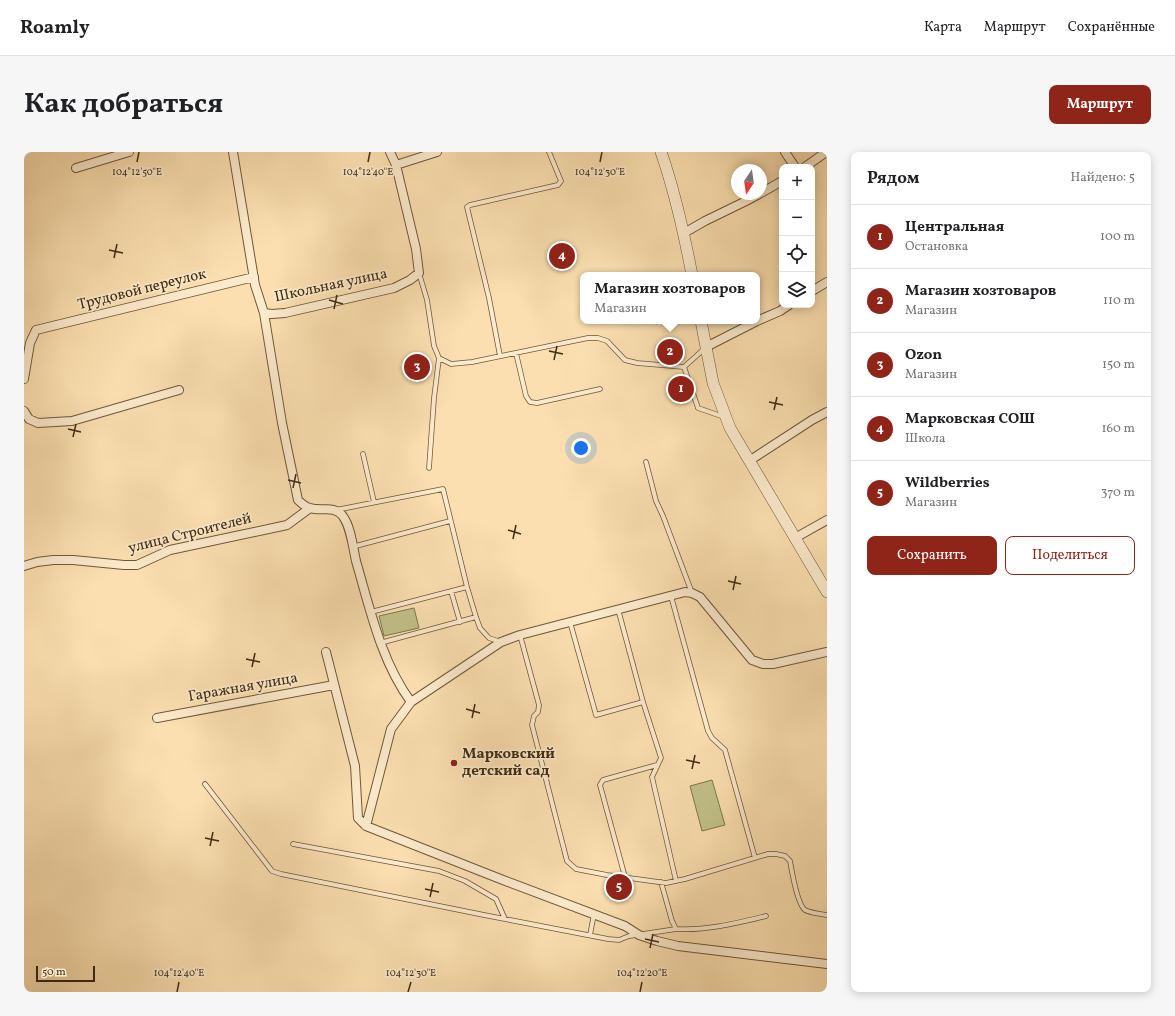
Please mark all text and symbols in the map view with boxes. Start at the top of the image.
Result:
text: Roamly [20,15,90,41]
text: Карта [924,18,962,37]
text: Маршрут [984,18,1046,37]
text: Сохранённые [1068,18,1155,37]
text: Как добраться [24,85,223,124]
button: Маршрут [1049,85,1151,124]
north arrow [731,164,767,200]
map controls [779,164,815,308]
button: + [779,164,815,200]
text: 104°12'50"E [112,165,162,179]
text: 104°12'40"E [343,165,393,179]
text: 104°12'30"E [575,165,625,179]
text: Рядом [867,167,920,190]
text: Найдено: 5 [1071,169,1135,187]
button: − [779,200,815,236]
text: Центральная [905,217,1004,238]
text: 1 [877,228,883,246]
text: 100 m [1100,228,1135,246]
button: locate [779,236,815,272]
text: Остановка [905,238,968,256]
pin: 4 [549,241,575,271]
street label: Трудовой переулок [76,264,208,316]
street label: Школьная улица [273,264,389,308]
popup [580,272,760,324]
button: layers [779,272,815,308]
text: Магазин хозтоваров [594,279,746,300]
text: Магазин хозтоваров [905,281,1056,302]
text: 2 [877,292,883,310]
text: 110 m [1103,292,1135,310]
text: Магазин [594,300,647,318]
text: Магазин [905,302,957,320]
pin: 2 [657,337,683,367]
text: Ozon [905,345,942,366]
pin: 3 [404,352,430,382]
text: 3 [877,356,883,374]
text: 150 m [1102,356,1135,374]
text: Магазин [905,366,957,384]
pin: 1 [668,374,694,404]
text: Марковская СОШ [905,409,1035,430]
text: 4 [876,420,884,438]
text: 160 m [1101,420,1135,438]
text: Школа [905,430,945,448]
your location [571,438,591,458]
text: Wildberries [905,473,990,494]
text: 5 [877,484,883,502]
text: 370 m [1101,484,1135,502]
text: Магазин [905,494,957,512]
street label: улица Строителей [126,509,254,559]
button: Сохранить [867,536,997,575]
button: Поделиться [1005,536,1135,575]
street label: Гаражная улица [186,668,300,708]
place label: Марковский детский сад [462,744,555,782]
marker: Марковский детский сад [449,758,459,768]
pin: 5 [606,872,632,902]
scale bar [36,964,95,983]
text: 50 m [42,965,66,980]
text: 104°12'40"E [154,966,204,980]
text: 104°12'30"E [386,966,436,980]
text: 104°12'20"E [617,966,667,980]

